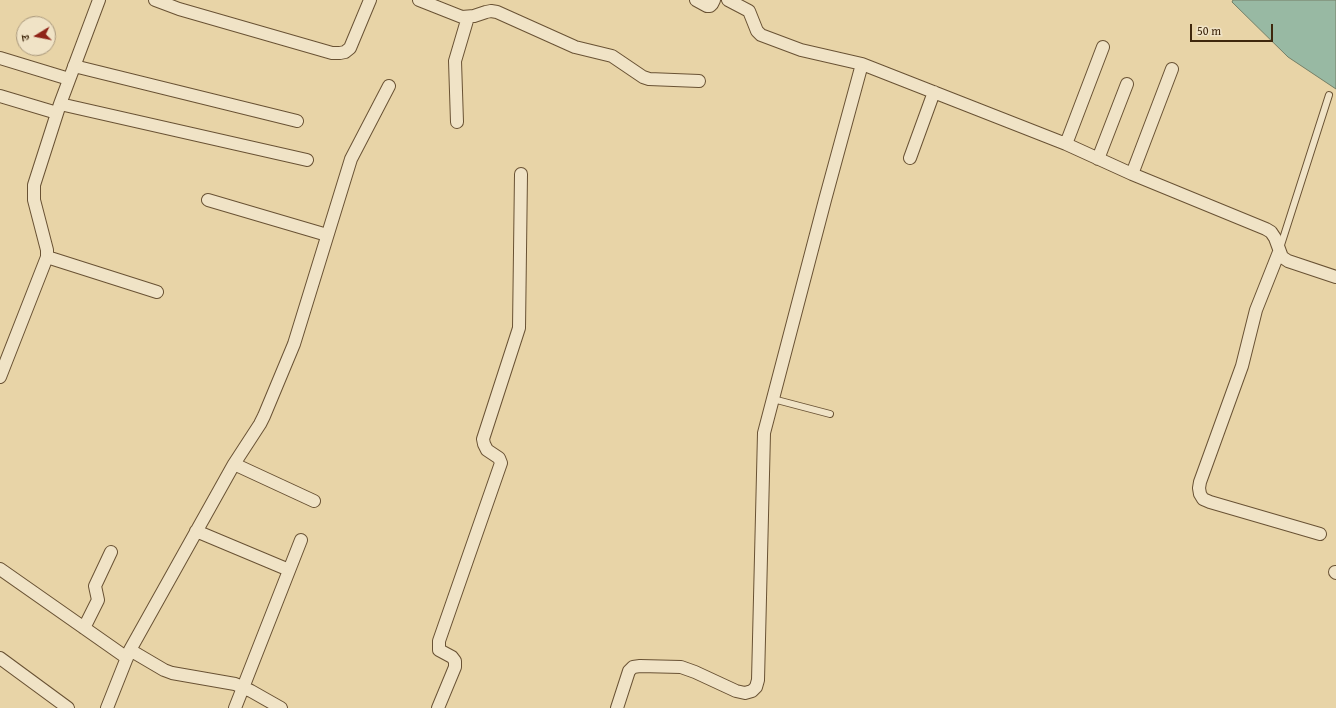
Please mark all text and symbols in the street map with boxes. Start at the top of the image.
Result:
north arrow [16,16,56,56]
scale bar [1192,16,1275,42]
text: 50 m [1197,22,1221,39]
text: उ [17,34,34,42]

